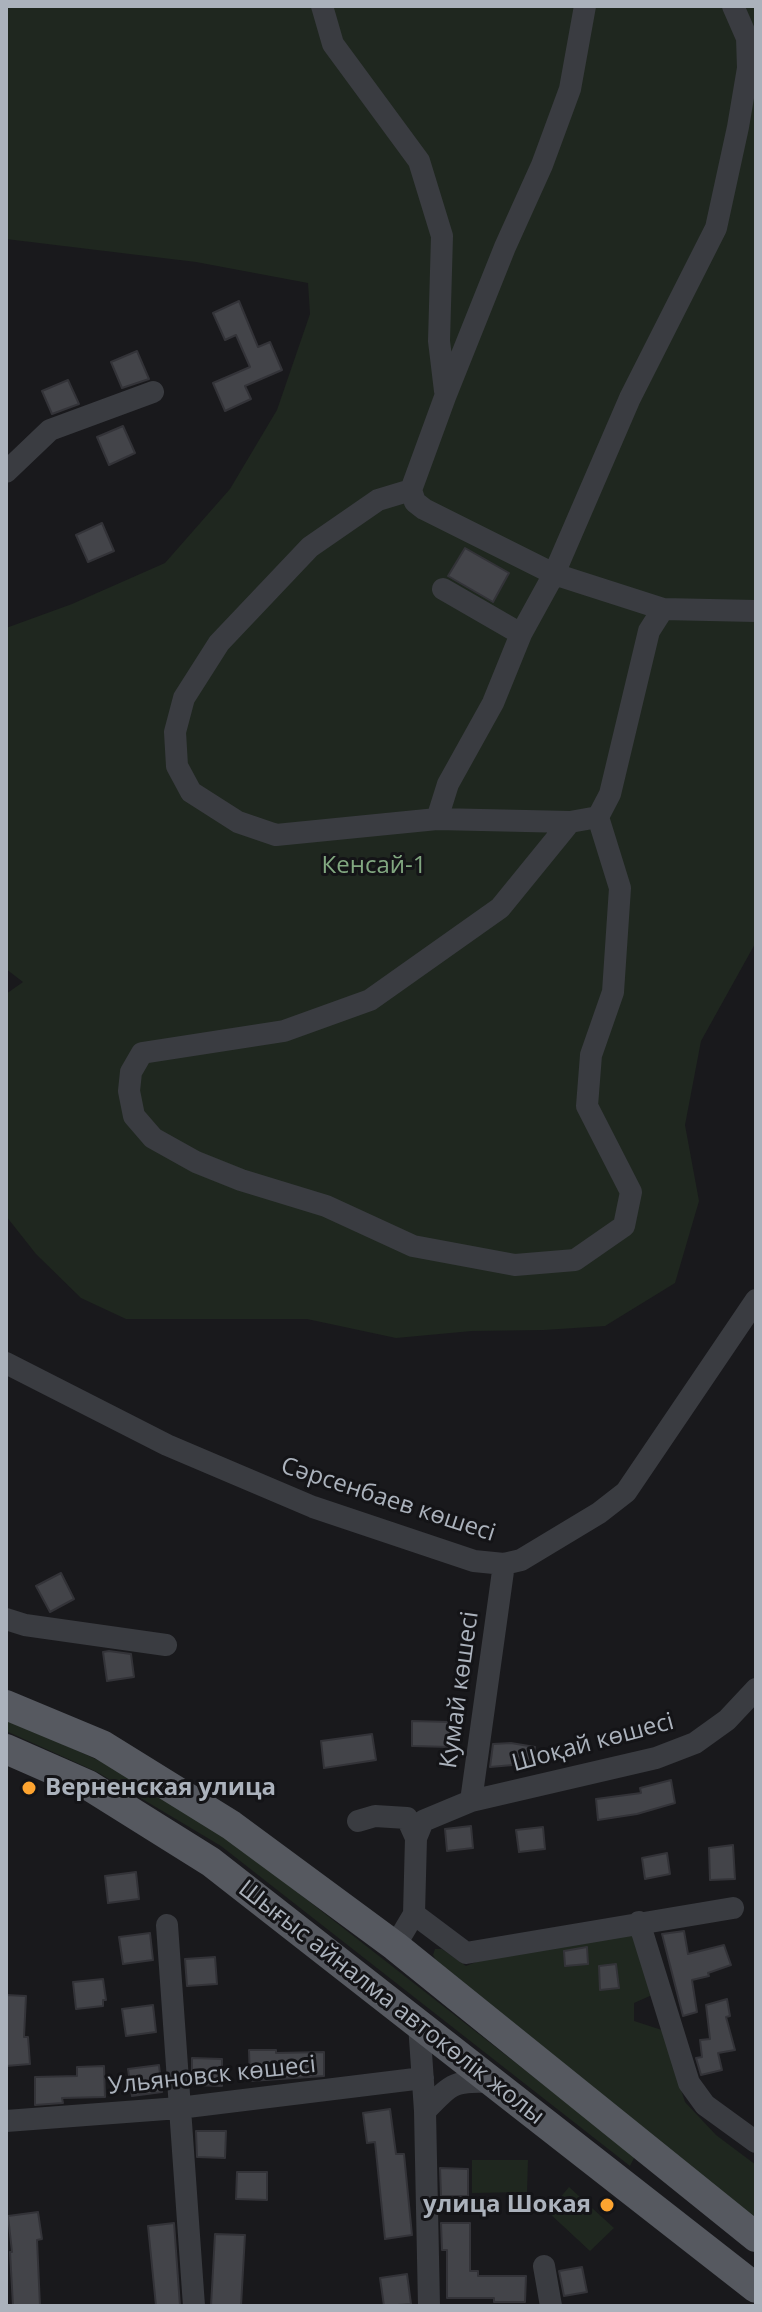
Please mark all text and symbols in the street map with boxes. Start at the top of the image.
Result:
park label: Кенсай-1 [322,852,426,880]
street label: Сәрсенбаев көшесі [277,1452,499,1548]
street label: Кумай көшесі [435,1610,485,1770]
street label: Шоқай көшесі [509,1708,677,1778]
place label: Верненская улица [45,1774,276,1802]
marker: Верненская улица [20,1779,38,1797]
street label: Шығыс айналма автокөлік жолы [232,1875,550,2131]
street label: Ульяновск көшесі [107,2051,317,2101]
place label: улица Шокая [423,2191,591,2219]
marker: улица Шокая [598,2196,616,2214]

